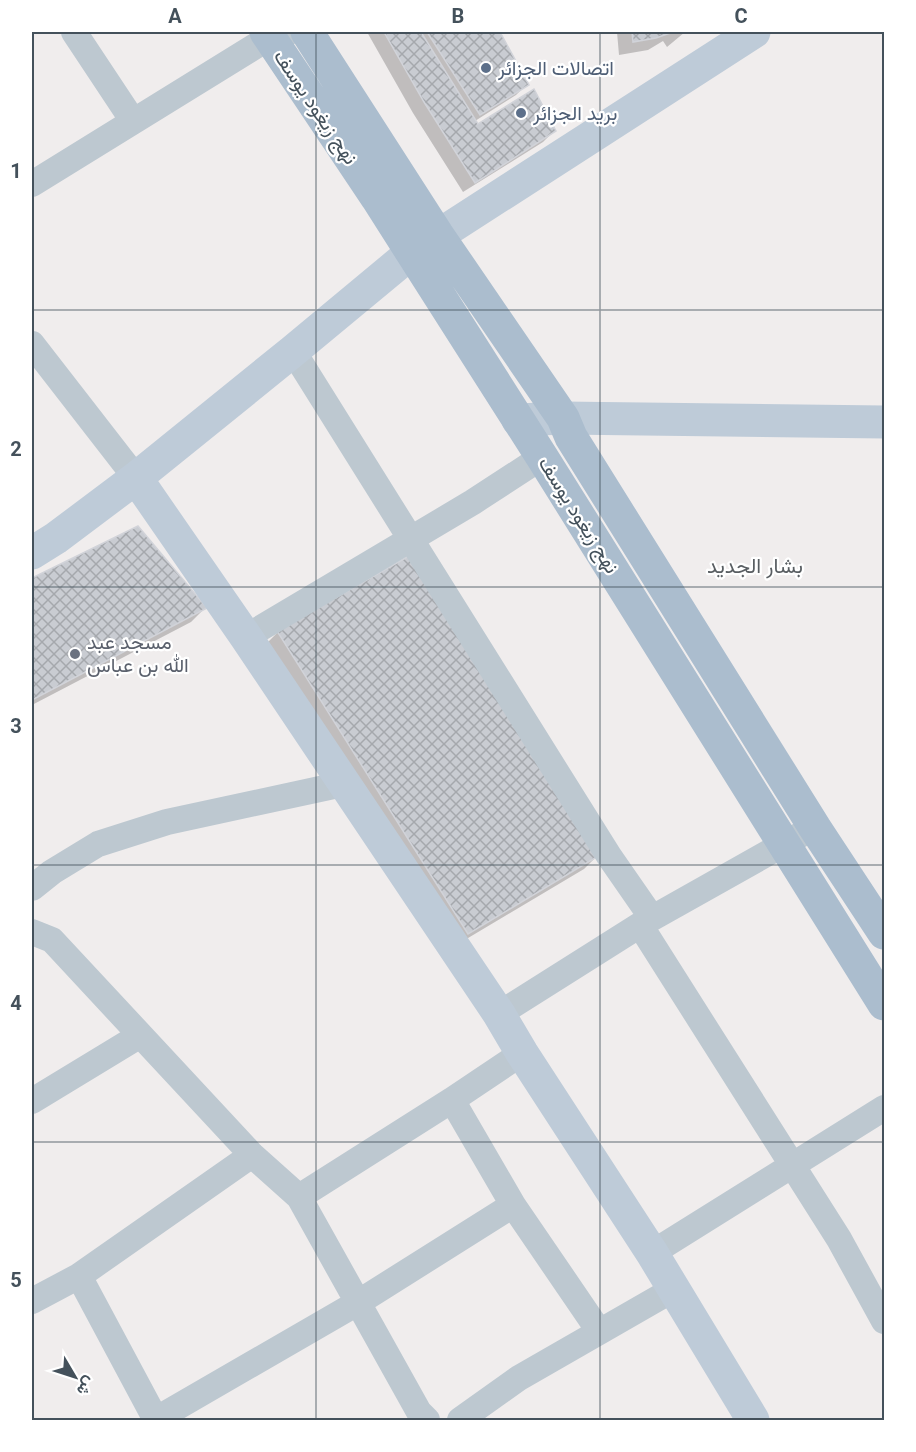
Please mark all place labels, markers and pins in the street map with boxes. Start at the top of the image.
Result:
place label: اتصالات الجزائر [497,56,614,81]
marker: اتصالات الجزائر [479,61,493,75]
place label: بريد الجزائر [532,101,617,126]
marker: بريد الجزائر [514,106,528,120]
place label: مسجد عبد الله بن عباس [87,630,189,677]
marker: مسجد عبد الله بن عباس [68,647,82,661]

